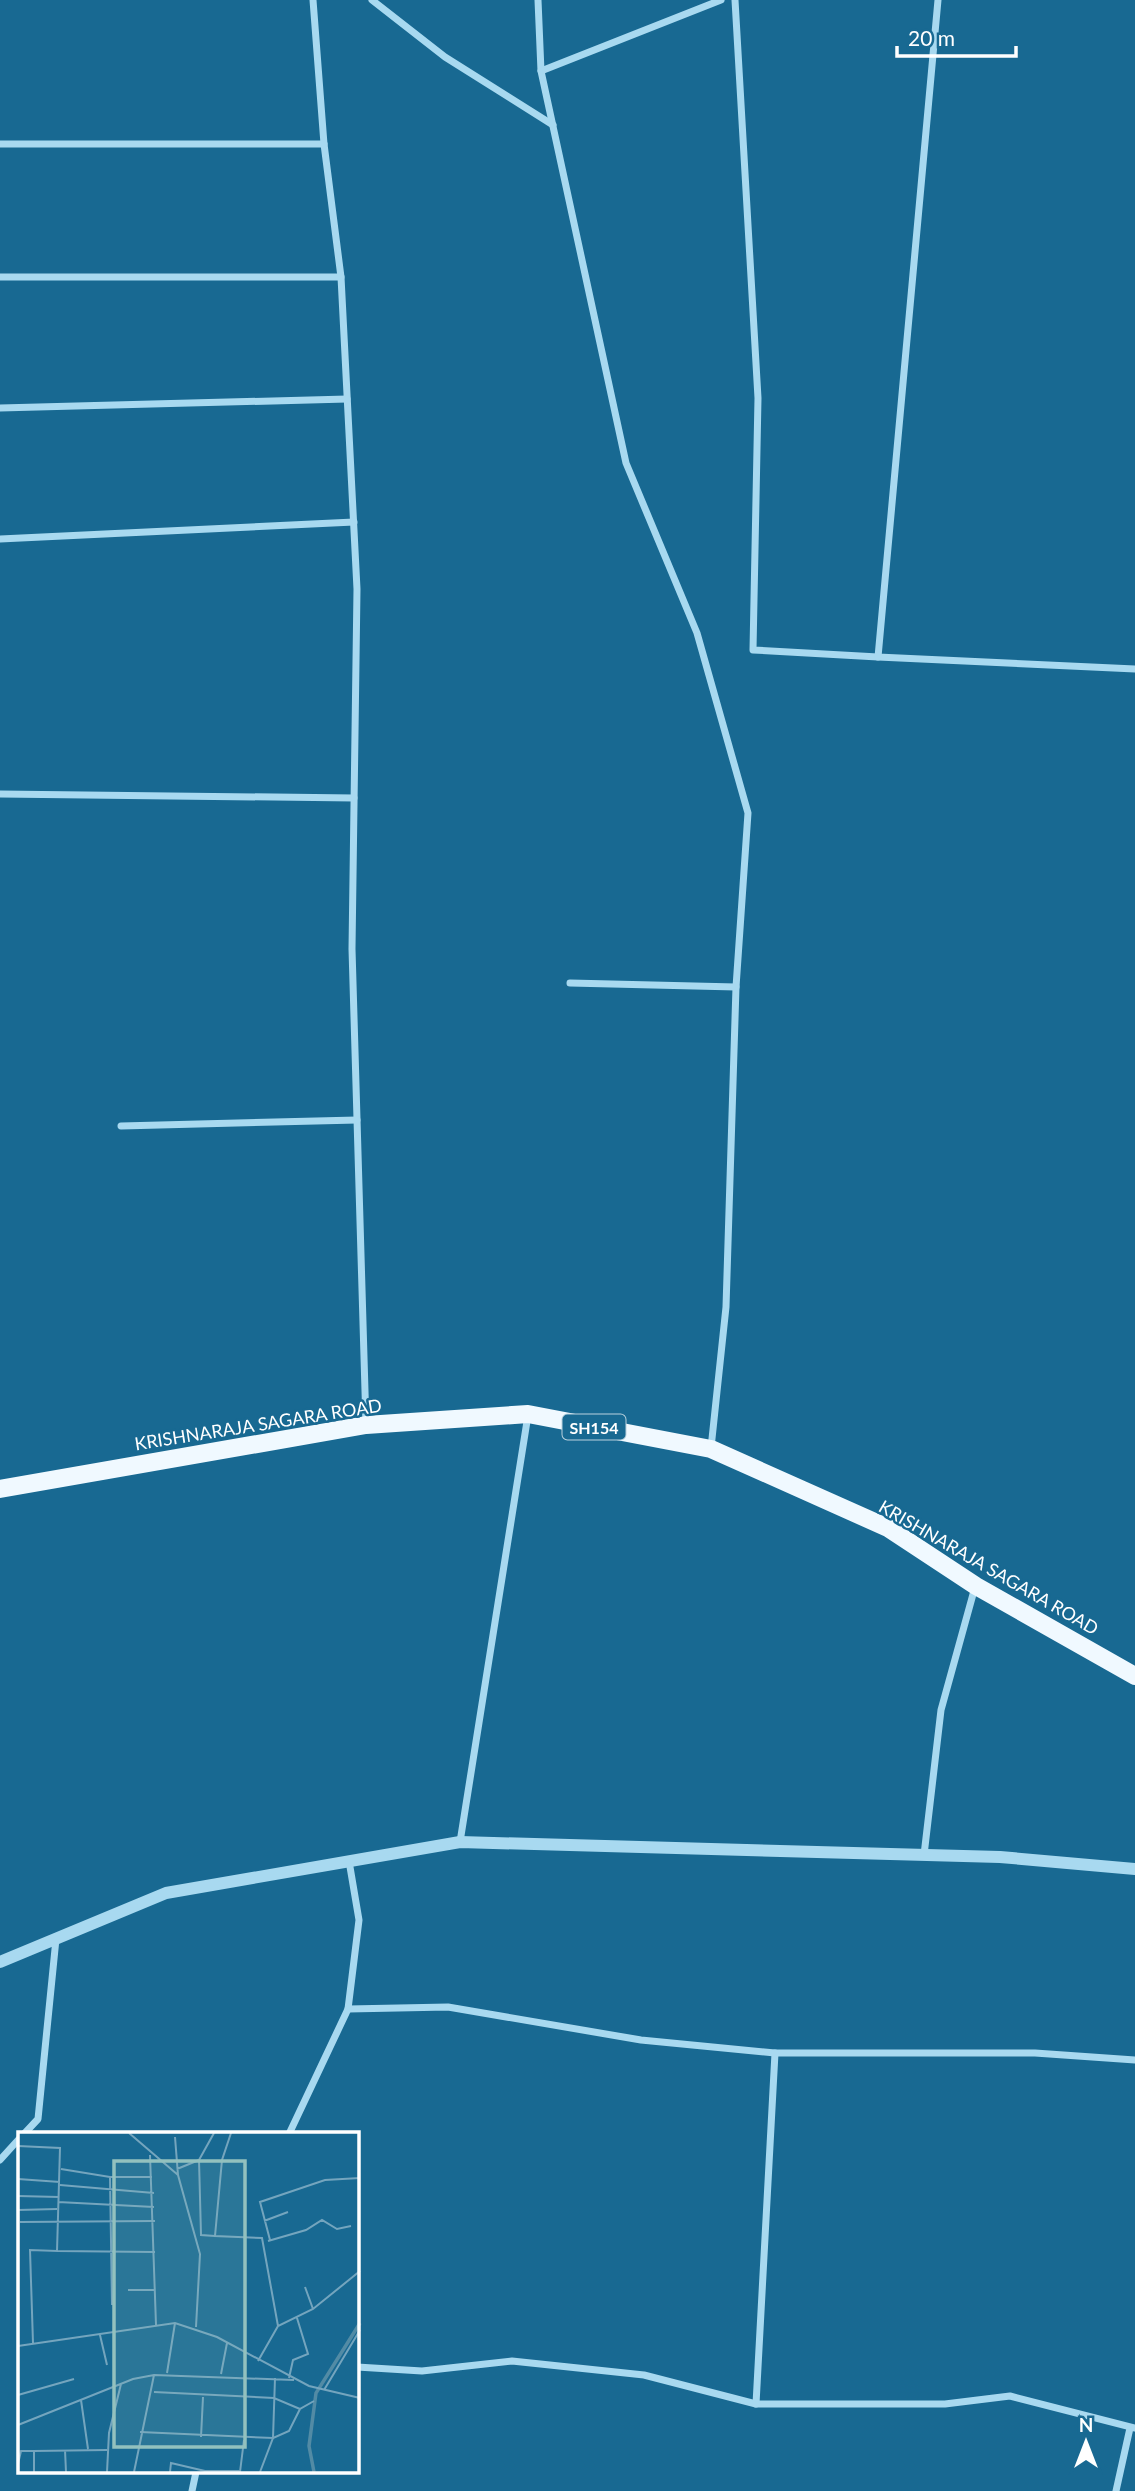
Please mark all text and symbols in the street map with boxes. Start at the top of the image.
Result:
scale bar [897,14,1016,58]
text: 20 m [908,25,955,50]
street label: KRISHNARAJA SAGARA ROAD [133,1394,383,1454]
road number: SH154 [562,1414,626,1440]
street label: KRISHNARAJA SAGARA ROAD [875,1495,1103,1639]
inset map [18,2132,359,2474]
north arrow [1051,2407,1121,2477]
text: N [1079,2413,1093,2436]

